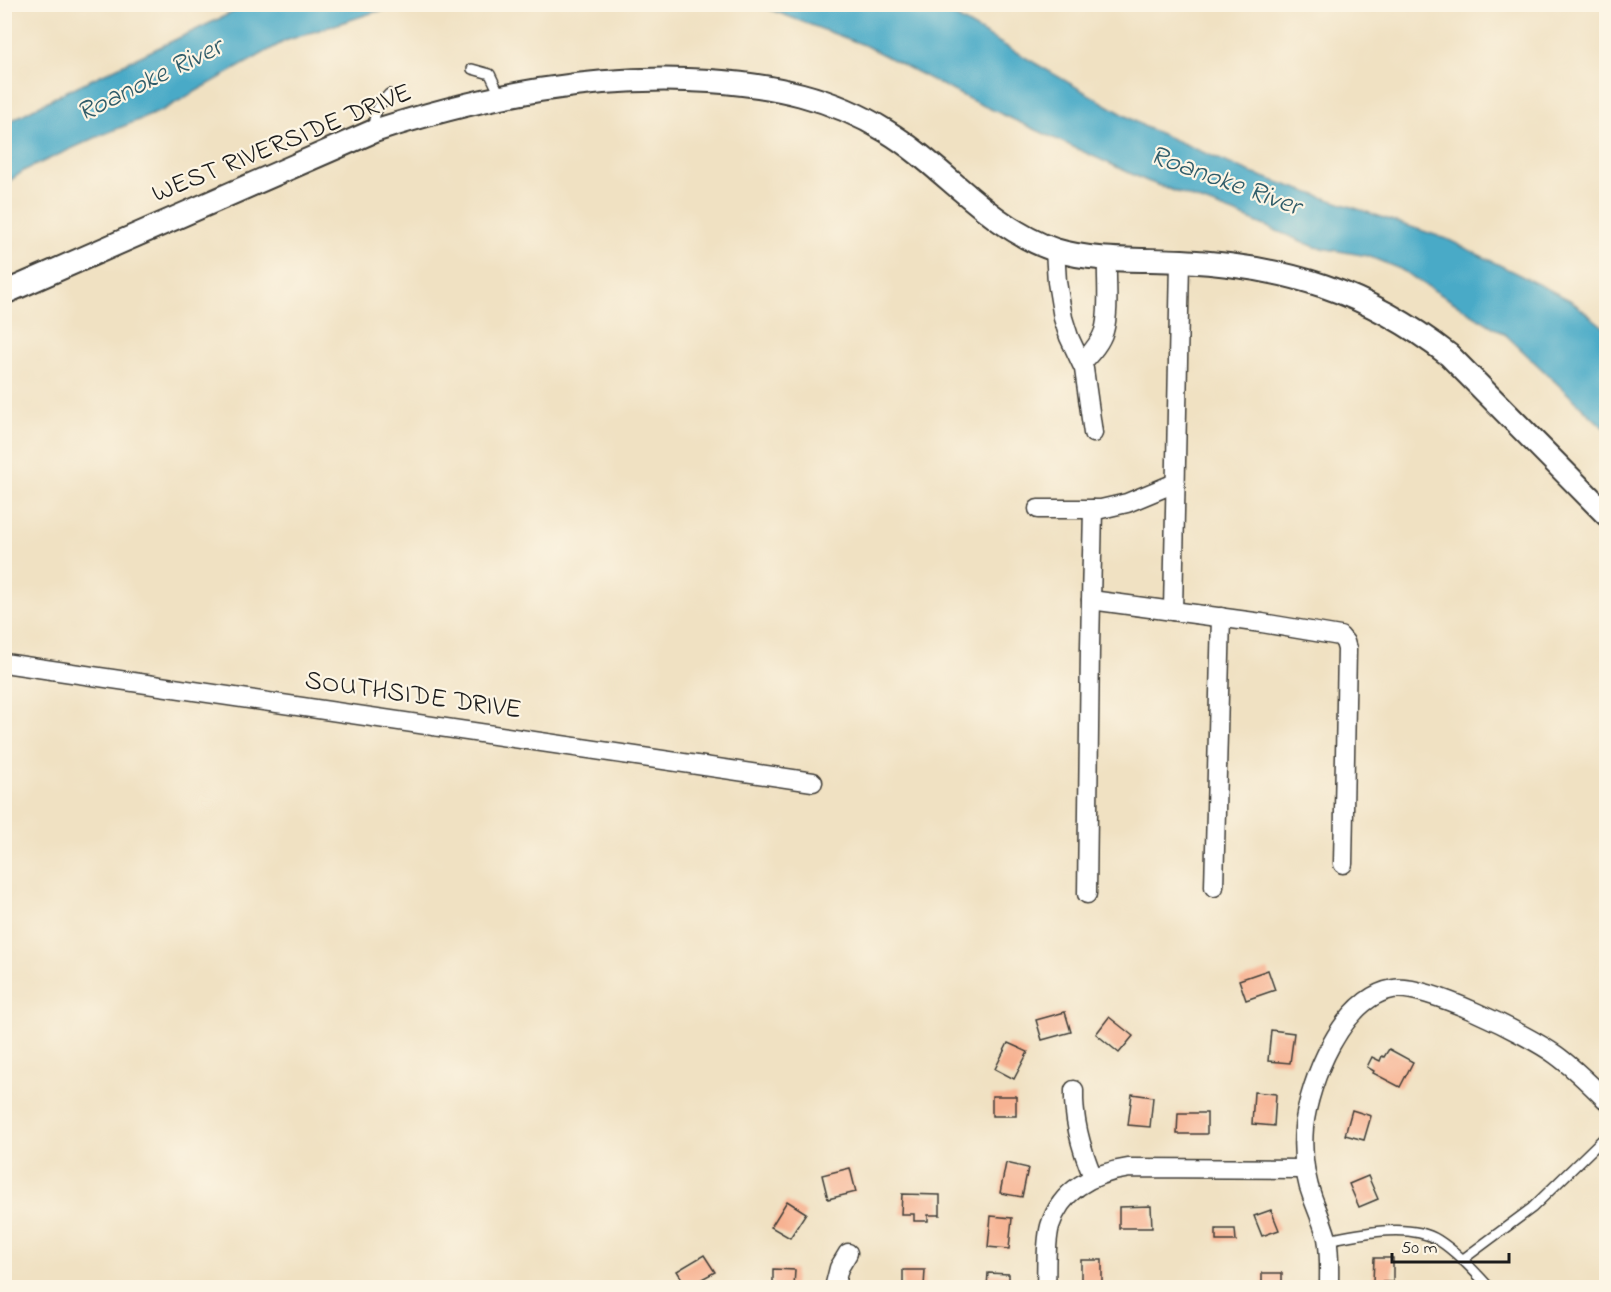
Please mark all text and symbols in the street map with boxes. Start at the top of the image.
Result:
water label: Roanoke River [70,27,233,134]
street label: WEST RIVERSIDE DRIVE [146,74,418,214]
water label: Roanoke River [1144,136,1309,229]
street label: SOUTHSIDE DRIVE [302,661,524,731]
scale bar [1392,1226,1509,1264]
text: 50 m [1401,1236,1438,1262]

